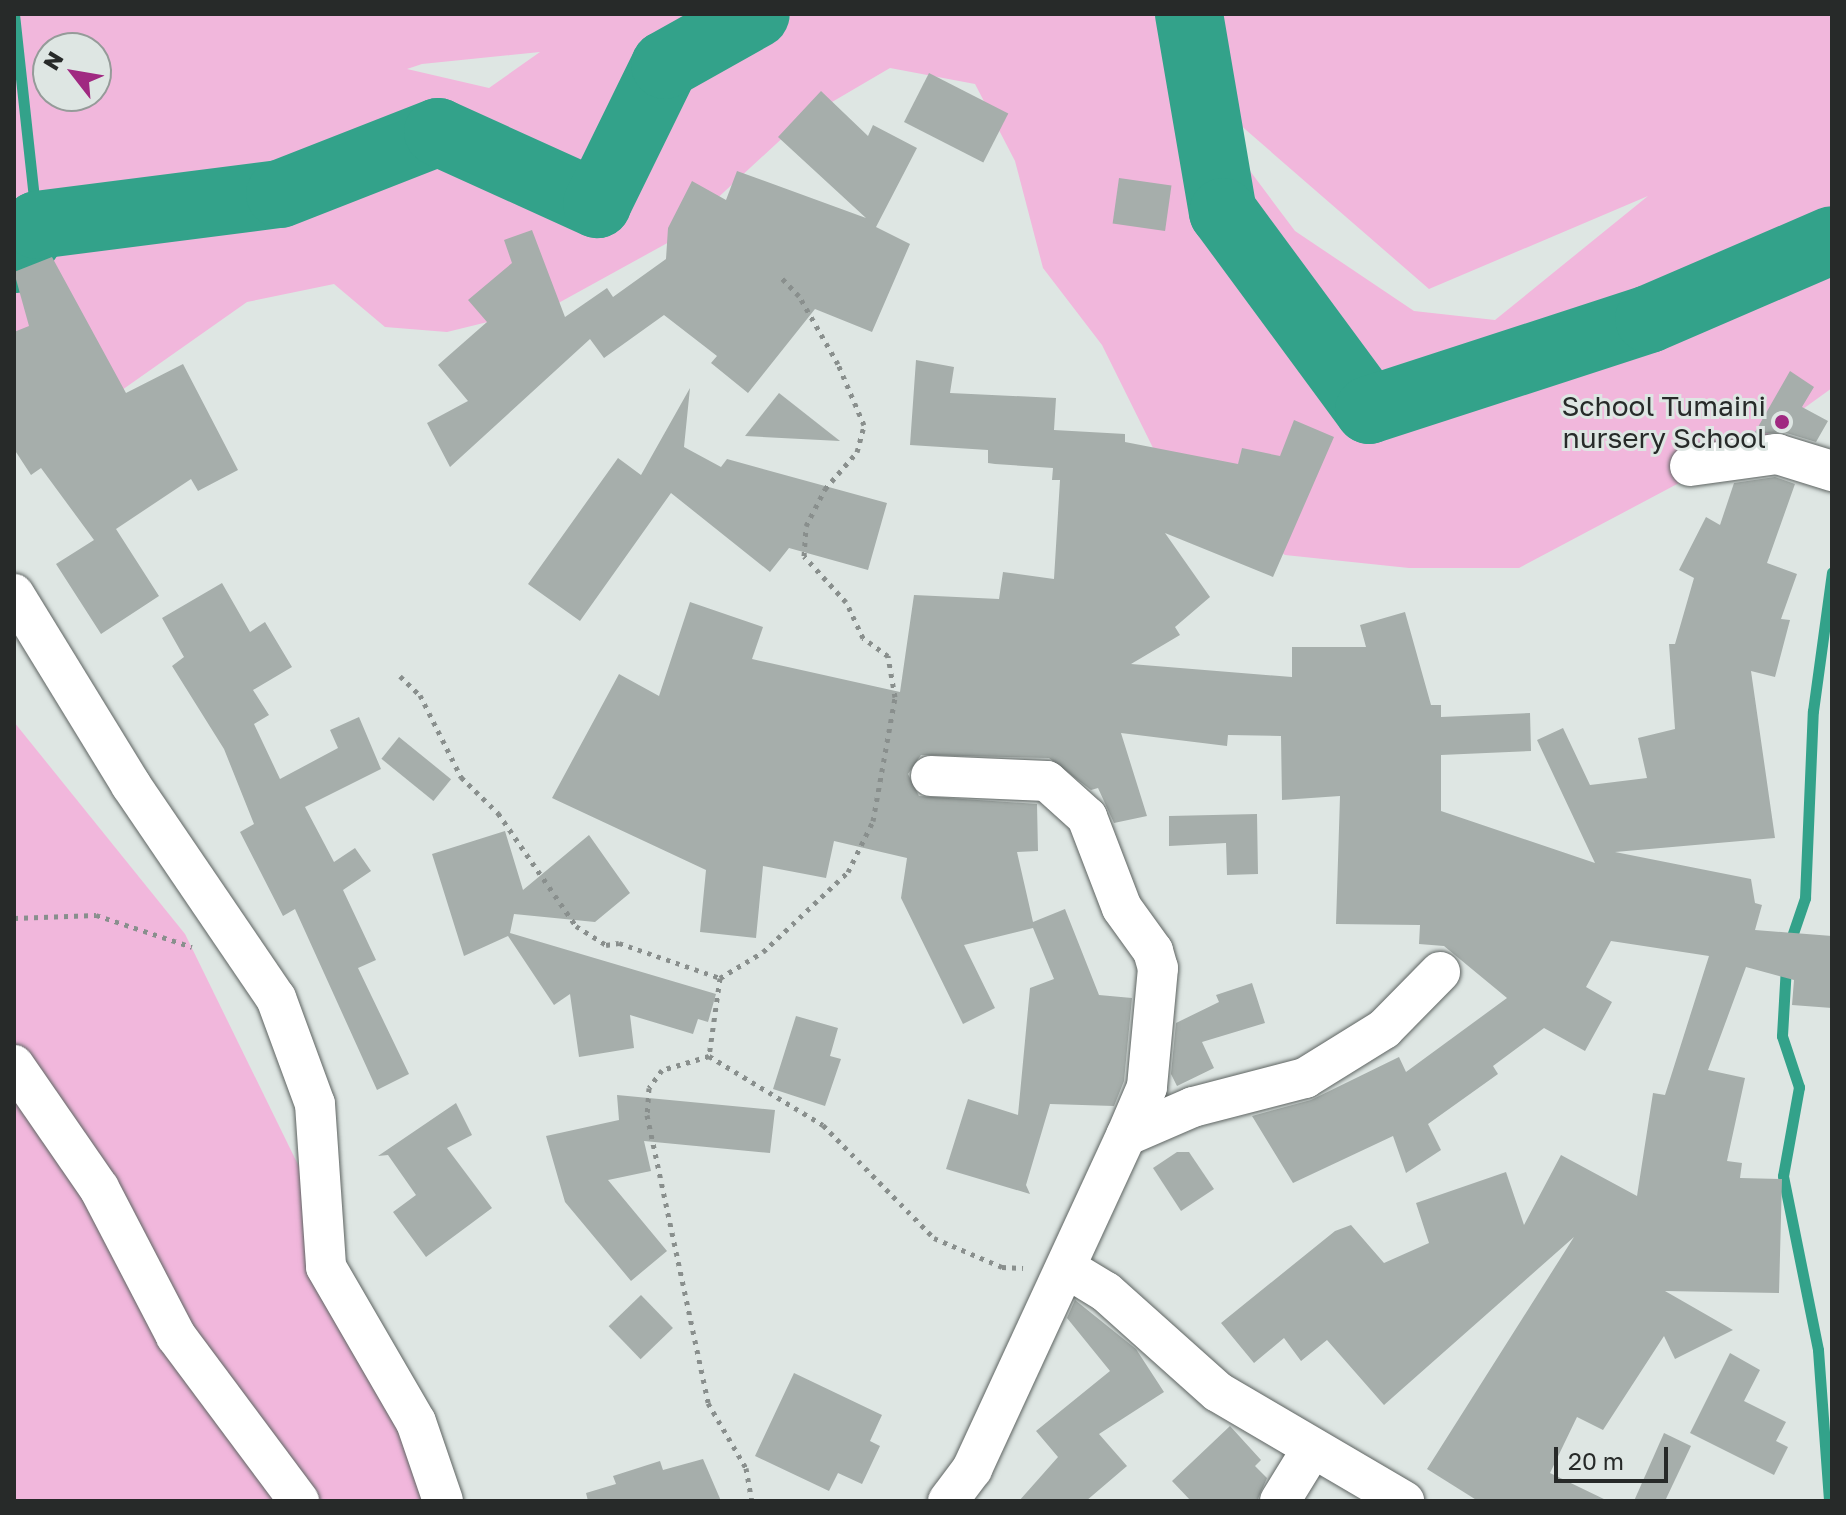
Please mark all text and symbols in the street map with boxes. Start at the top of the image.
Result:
north arrow [32,32,112,112]
text: N [37,46,69,75]
place label: School Tumaini nursery School [1561,389,1766,455]
marker: School Tumaini nursery School [1773,413,1791,431]
scale bar [1558,1431,1672,1481]
text: 20 m [1568,1446,1624,1475]

